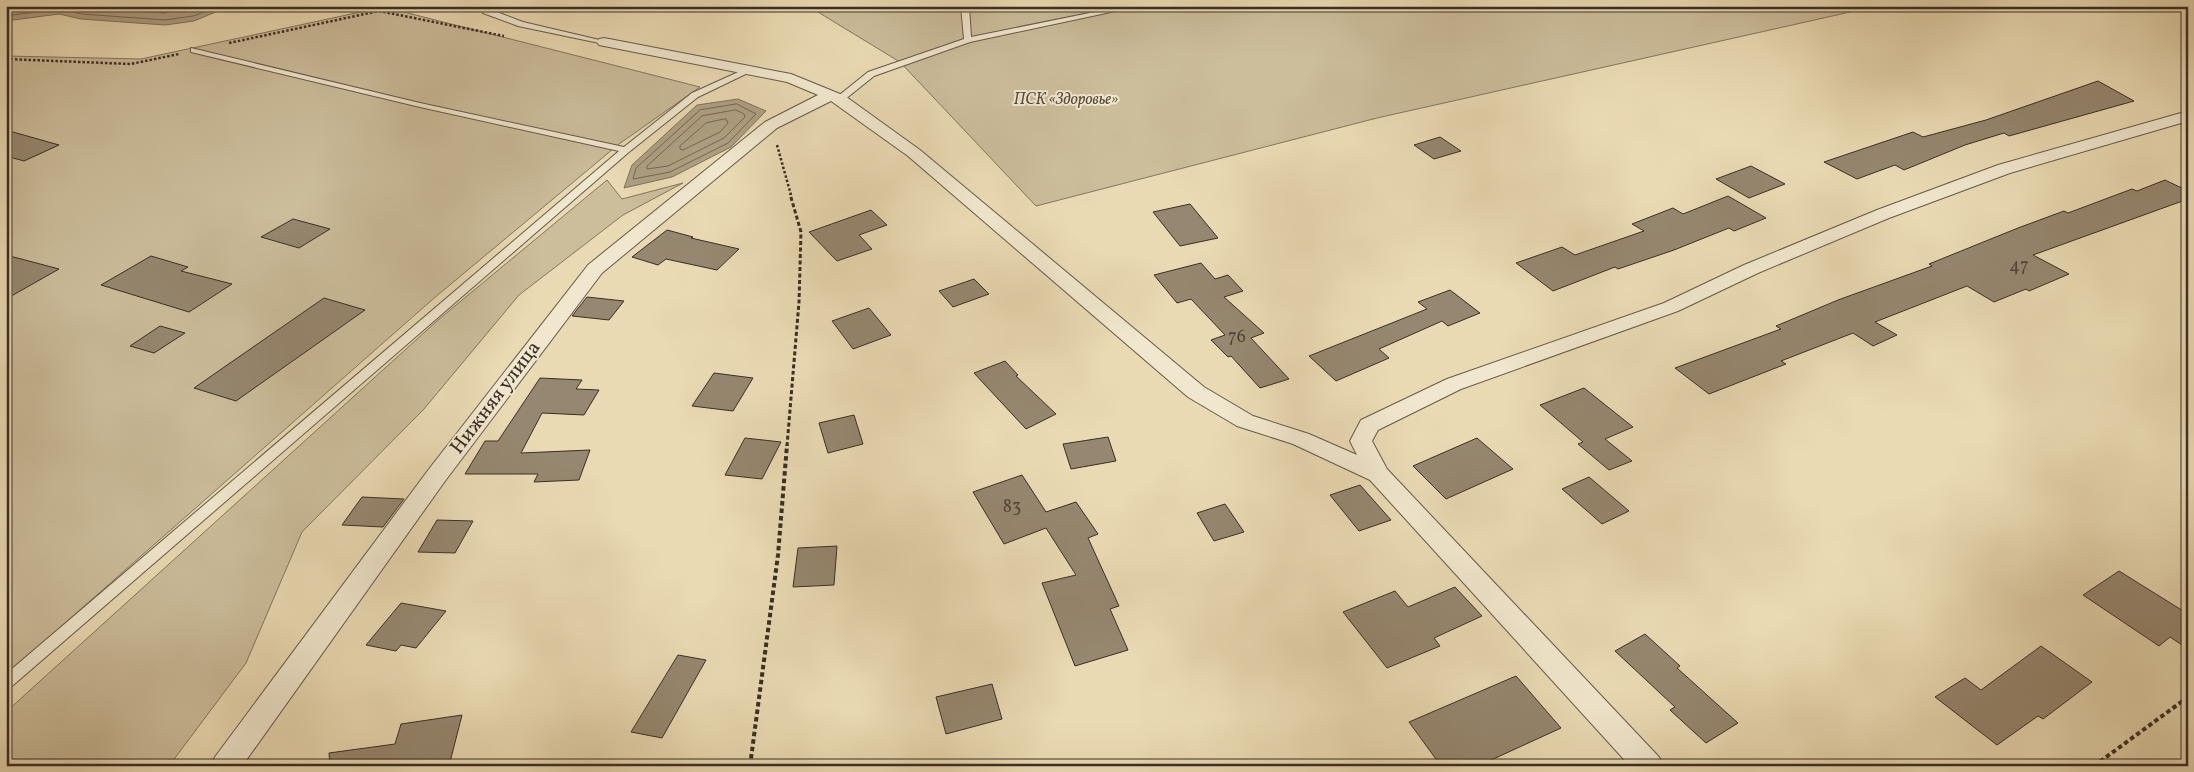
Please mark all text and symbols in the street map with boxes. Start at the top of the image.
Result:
park label: ПСК «Здоровье» [1014,89,1118,111]
house number: 47 [2009,254,2029,279]
house number: 76 [1228,325,1246,350]
street label: Нижняя улица [444,336,548,460]
house number: 83 [1003,495,1021,520]

